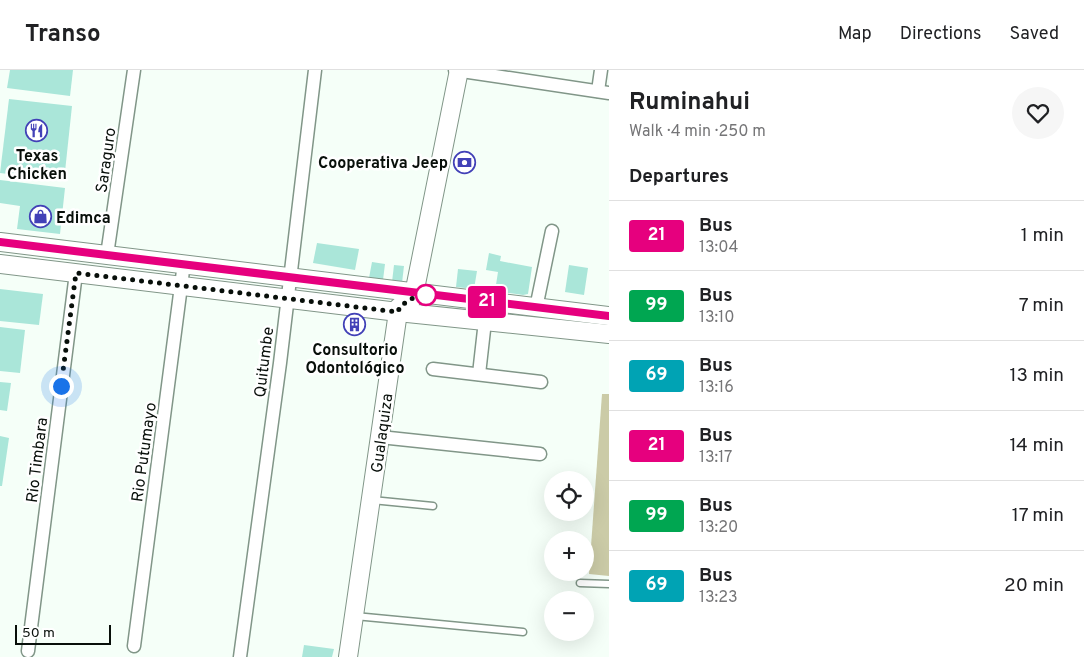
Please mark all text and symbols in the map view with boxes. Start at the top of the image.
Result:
text: Transo [25,20,101,50]
text: Map [838,23,872,46]
text: Directions [900,23,982,46]
text: Saved [1010,23,1059,46]
button: heart [1012,87,1064,139]
text: Ruminahui [629,88,750,118]
restaurant icon: Texas Chicken [25,119,49,143]
text: Walk · 4 min · 250 m [629,122,766,142]
street label: Saraguro [93,126,121,194]
place label: Texas Chicken [7,147,67,185]
bank icon: Cooperativa Jeep [452,150,476,174]
place label: Cooperativa Jeep [318,154,448,174]
text: Departures [629,165,729,189]
shop icon: Edimca [28,205,52,229]
place label: Edimca [56,209,111,229]
text: Bus [699,214,733,238]
text: 21 [647,224,666,247]
text: 1 min [1021,224,1064,248]
text: 13:04 [699,238,738,258]
unlabelled marker [415,284,437,306]
text: Bus [699,284,733,308]
line badge: 21 [464,286,510,318]
text: 21 [478,290,496,313]
text: 99 [645,294,668,317]
text: 7 min [1019,294,1064,318]
text: 13:10 [699,308,734,328]
building icon: Consultorio Odontológico [343,313,367,337]
street label: Quitumbe [251,326,279,399]
place label: Consultorio Odontológico [305,341,405,379]
text: Bus [699,354,733,378]
text: 69 [645,364,668,387]
text: 13 min [1009,364,1064,388]
your location [49,374,74,399]
text: 13:16 [699,378,734,398]
street label: Gualaquiza [368,392,398,474]
street label: Rio Putumayo [128,401,162,503]
street label: Rio Timbara [23,416,53,504]
text: Bus [699,424,733,448]
text: 21 [647,434,666,457]
text: 14 min [1009,434,1064,458]
text: 13:17 [699,448,732,468]
map controls [544,471,594,641]
button: locate [544,471,594,521]
text: Bus [699,494,733,518]
text: 99 [645,504,668,527]
text: 17 min [1012,504,1064,528]
text: 13:20 [699,518,738,538]
button: + [544,531,594,581]
text: Bus [699,564,733,588]
text: 69 [645,574,668,597]
text: 20 min [1004,574,1064,598]
text: 13:23 [699,588,738,608]
button: − [544,591,594,641]
scale bar [15,622,111,645]
text: 50 m [22,625,55,642]

